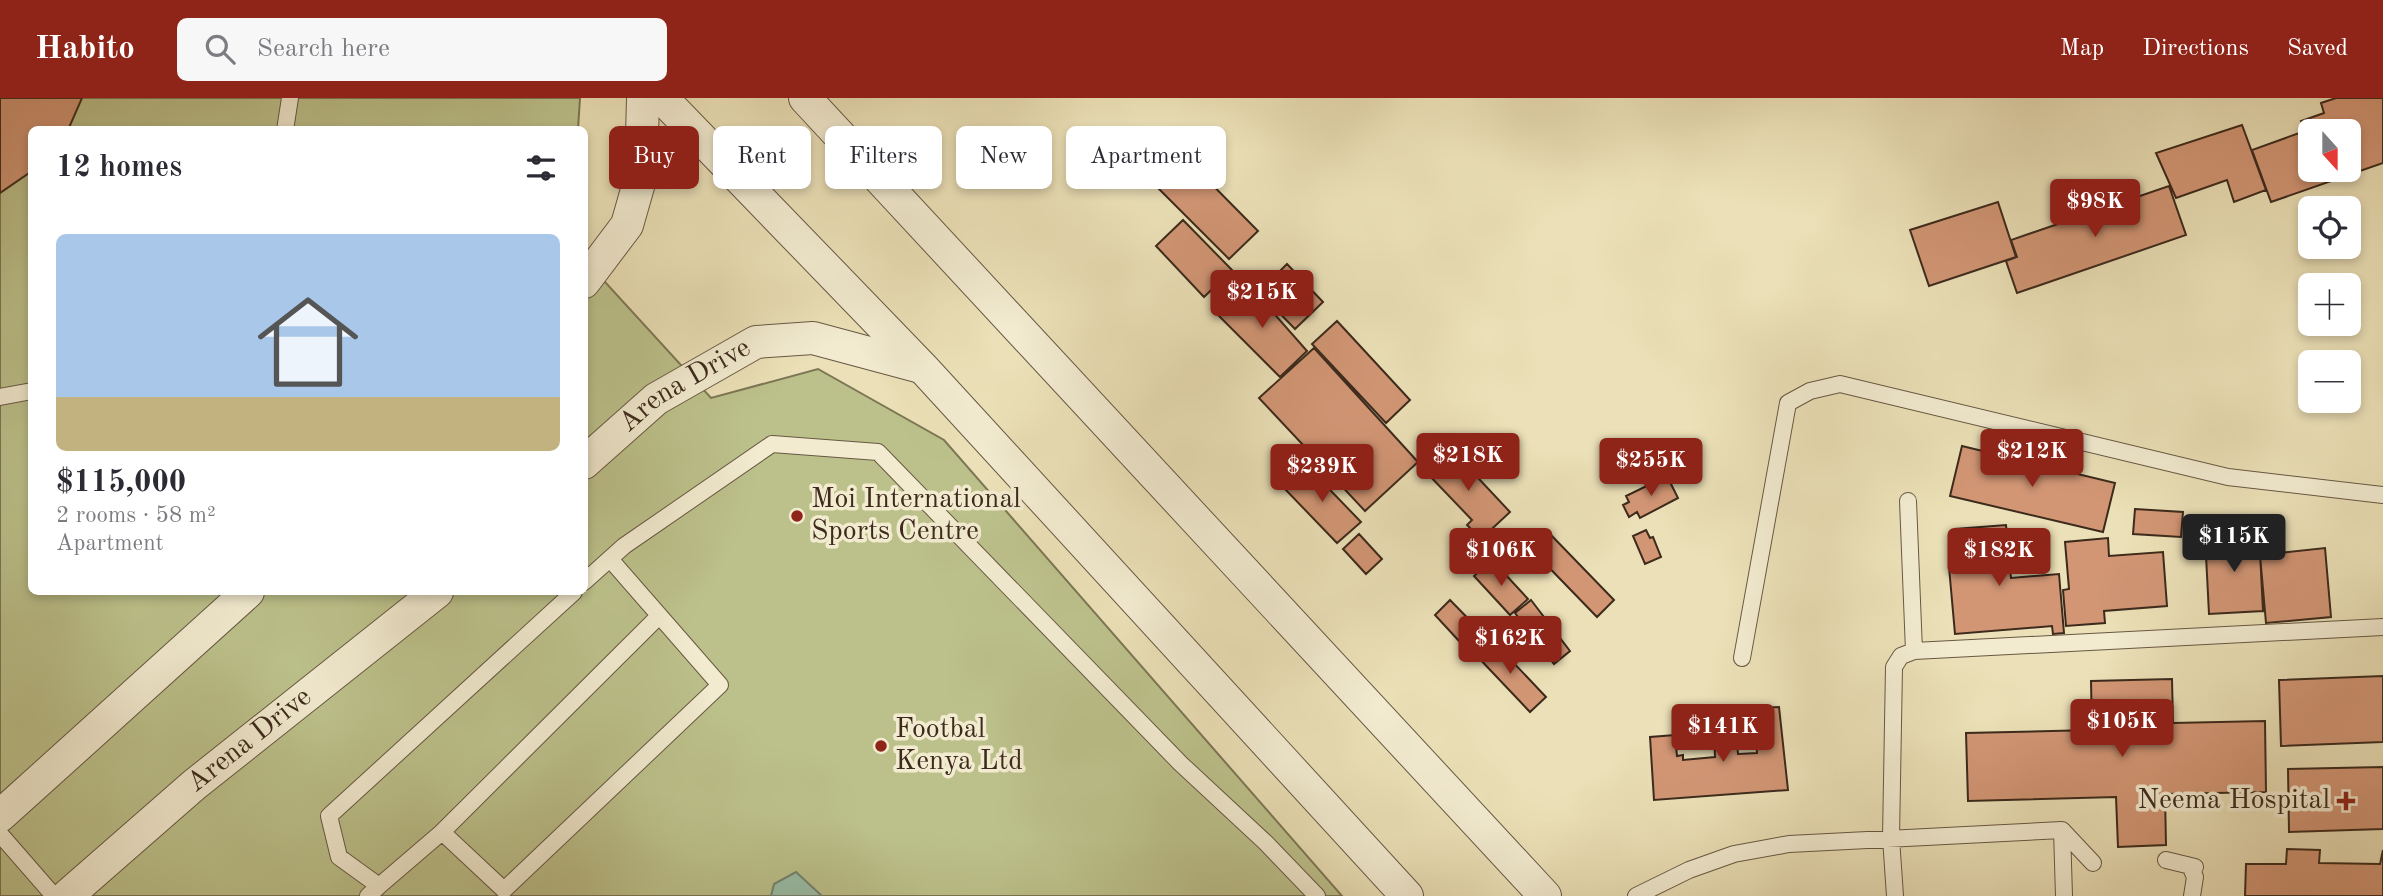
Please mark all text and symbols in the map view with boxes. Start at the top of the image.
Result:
search box [177,18,667,81]
icon: search [201,30,239,68]
text: Habito [35,33,135,66]
text: Search here [257,36,390,62]
text: Map [2060,37,2104,61]
text: Directions [2142,37,2249,61]
text: Saved [2287,37,2348,61]
north arrow [2298,119,2361,182]
map controls [2298,119,2361,413]
chip: Buy [609,126,699,189]
chip: Rent [713,126,811,189]
chip: Filters [825,126,942,189]
chip: New [956,126,1052,189]
chip: Apartment [1066,126,1226,189]
icon: filters [522,149,560,187]
text: 12 homes [56,153,182,183]
pin: $98K [2054,180,2136,239]
text: $98K [2066,190,2124,213]
button: locate [2298,196,2361,259]
pin: $215K [1213,271,1311,330]
button: + [2298,273,2361,336]
icon: home [245,279,371,405]
text: $215K [1226,281,1298,304]
street label: Arena Drive [614,334,756,438]
button: − [2298,350,2361,413]
pin: $212K [1983,430,2081,489]
pin: $218K [1419,434,1517,493]
pin: $255K [1602,438,1700,498]
text: $212K [1996,440,2068,463]
pin: $239K [1273,444,1371,504]
text: $218K [1432,444,1504,467]
text: $255K [1615,449,1687,472]
text: $239K [1286,455,1358,478]
text: $115,000 [56,468,186,498]
place label: Moi International Sports Centre [811,486,1021,546]
text: 2 rooms · 58 m² [56,504,216,527]
marker: Moi International Sports Centre [789,508,805,524]
pin: $115K [2185,514,2283,574]
text: $115K [2198,525,2270,548]
pin: $106K [1452,528,1550,588]
pin: $182K [1950,528,2048,588]
text: Apartment [56,532,164,555]
text: $106K [1465,539,1537,562]
text: $182K [1963,539,2035,562]
pin: $162K [1461,616,1559,676]
text: $162K [1474,627,1546,650]
street label: Arena Drive [182,683,317,798]
pin: $105K [2073,700,2171,759]
pin: $141K [1674,704,1772,764]
text: $105K [2086,710,2158,733]
text: $141K [1687,715,1759,738]
place label: Footbal Kenya Ltd [895,716,1023,776]
marker: Footbal Kenya Ltd [873,738,889,754]
place label: Neema Hospital [2137,787,2330,815]
marker: Neema Hospital [2336,791,2356,811]

